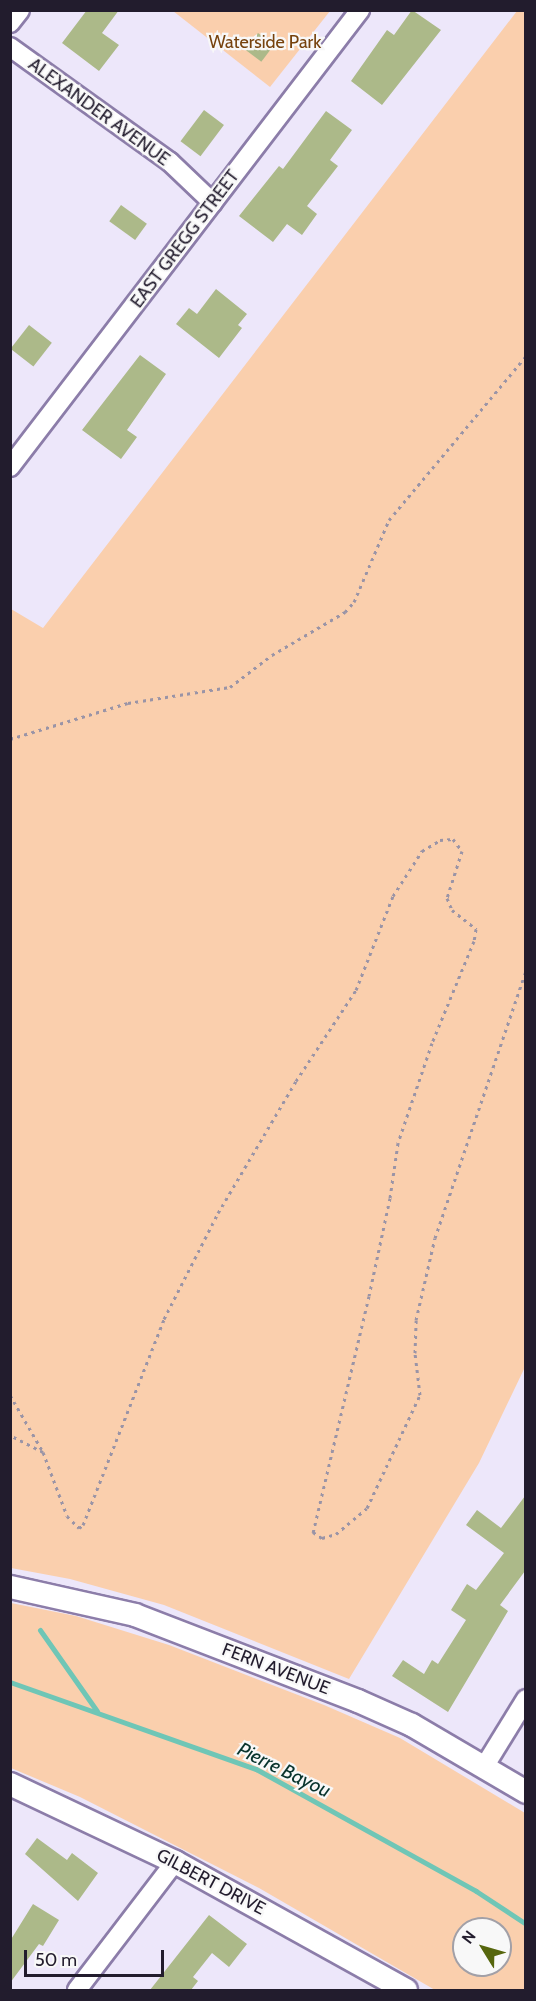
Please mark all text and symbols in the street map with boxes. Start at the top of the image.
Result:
park label: Waterside Park [209,31,321,53]
street label: ALEXANDER AVENUE [24,54,174,170]
street label: EAST GREGG STREET [126,166,244,312]
street label: FERN AVENUE [219,1639,333,1699]
water label: Pierre Bayou [234,1737,334,1803]
street label: GILBERT DRIVE [153,1844,269,1920]
north arrow [452,1917,512,1977]
text: N [458,1927,480,1947]
scale bar [27,1938,166,1976]
text: 50 m [35,1949,77,1971]

